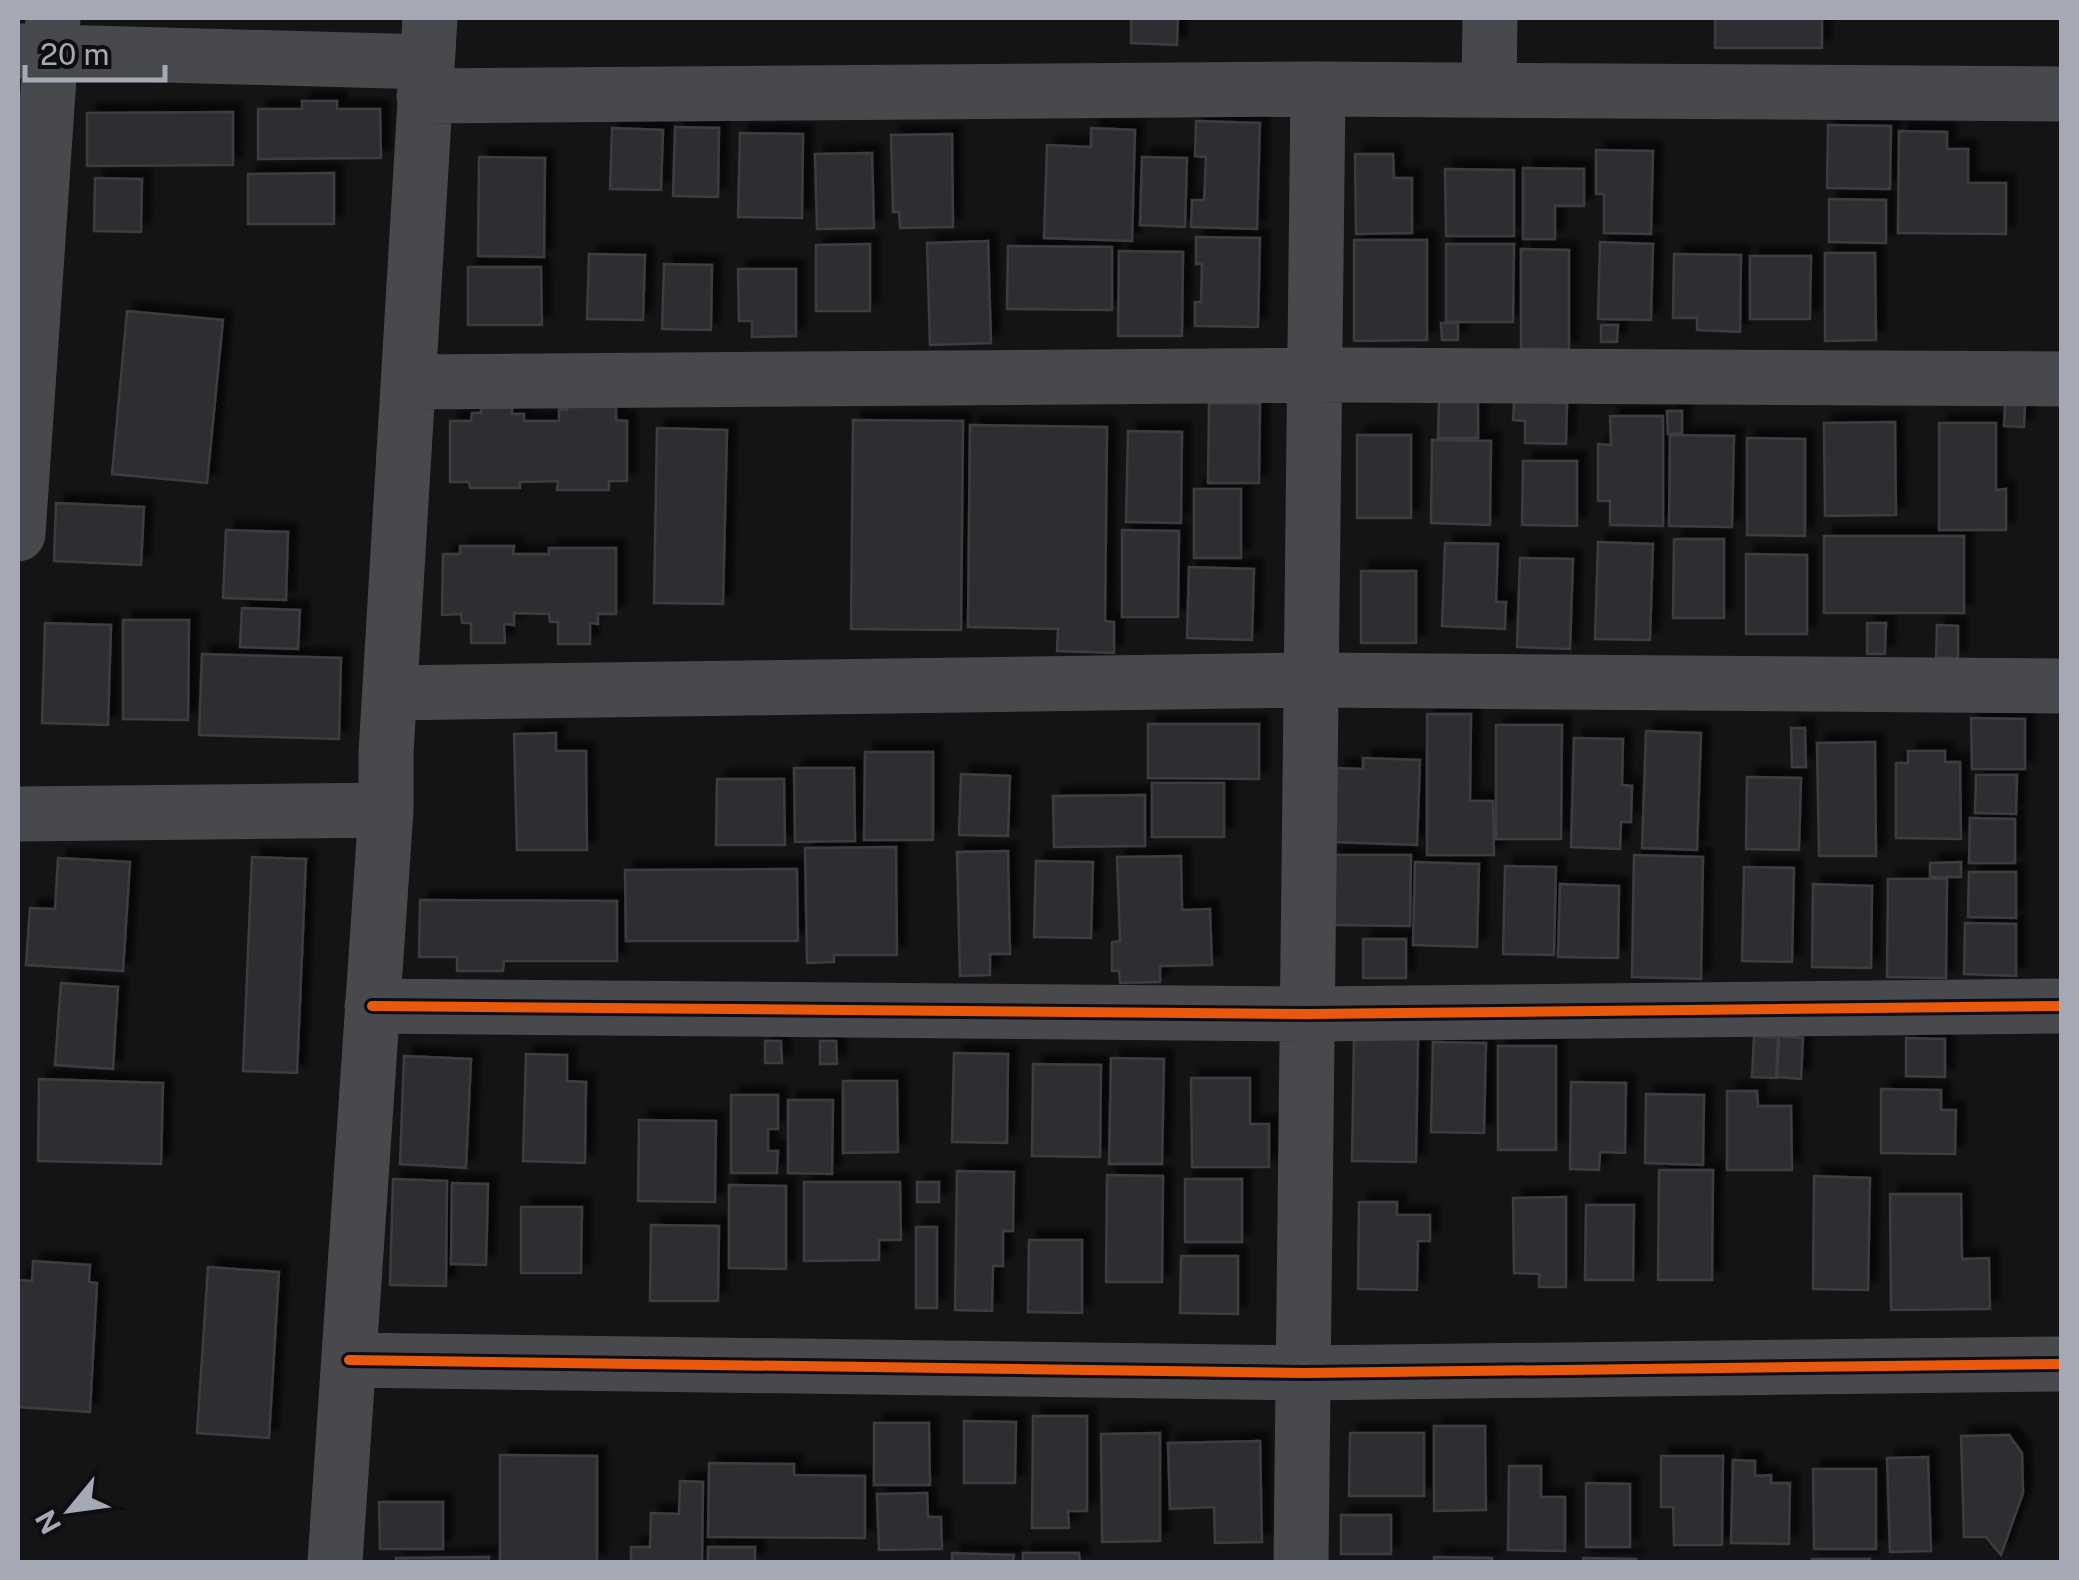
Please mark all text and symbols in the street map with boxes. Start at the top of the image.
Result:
scale bar [25,20,165,82]
text: 20 m [40,36,109,72]
north arrow [20,1460,120,1560]
text: N [28,1505,67,1540]

